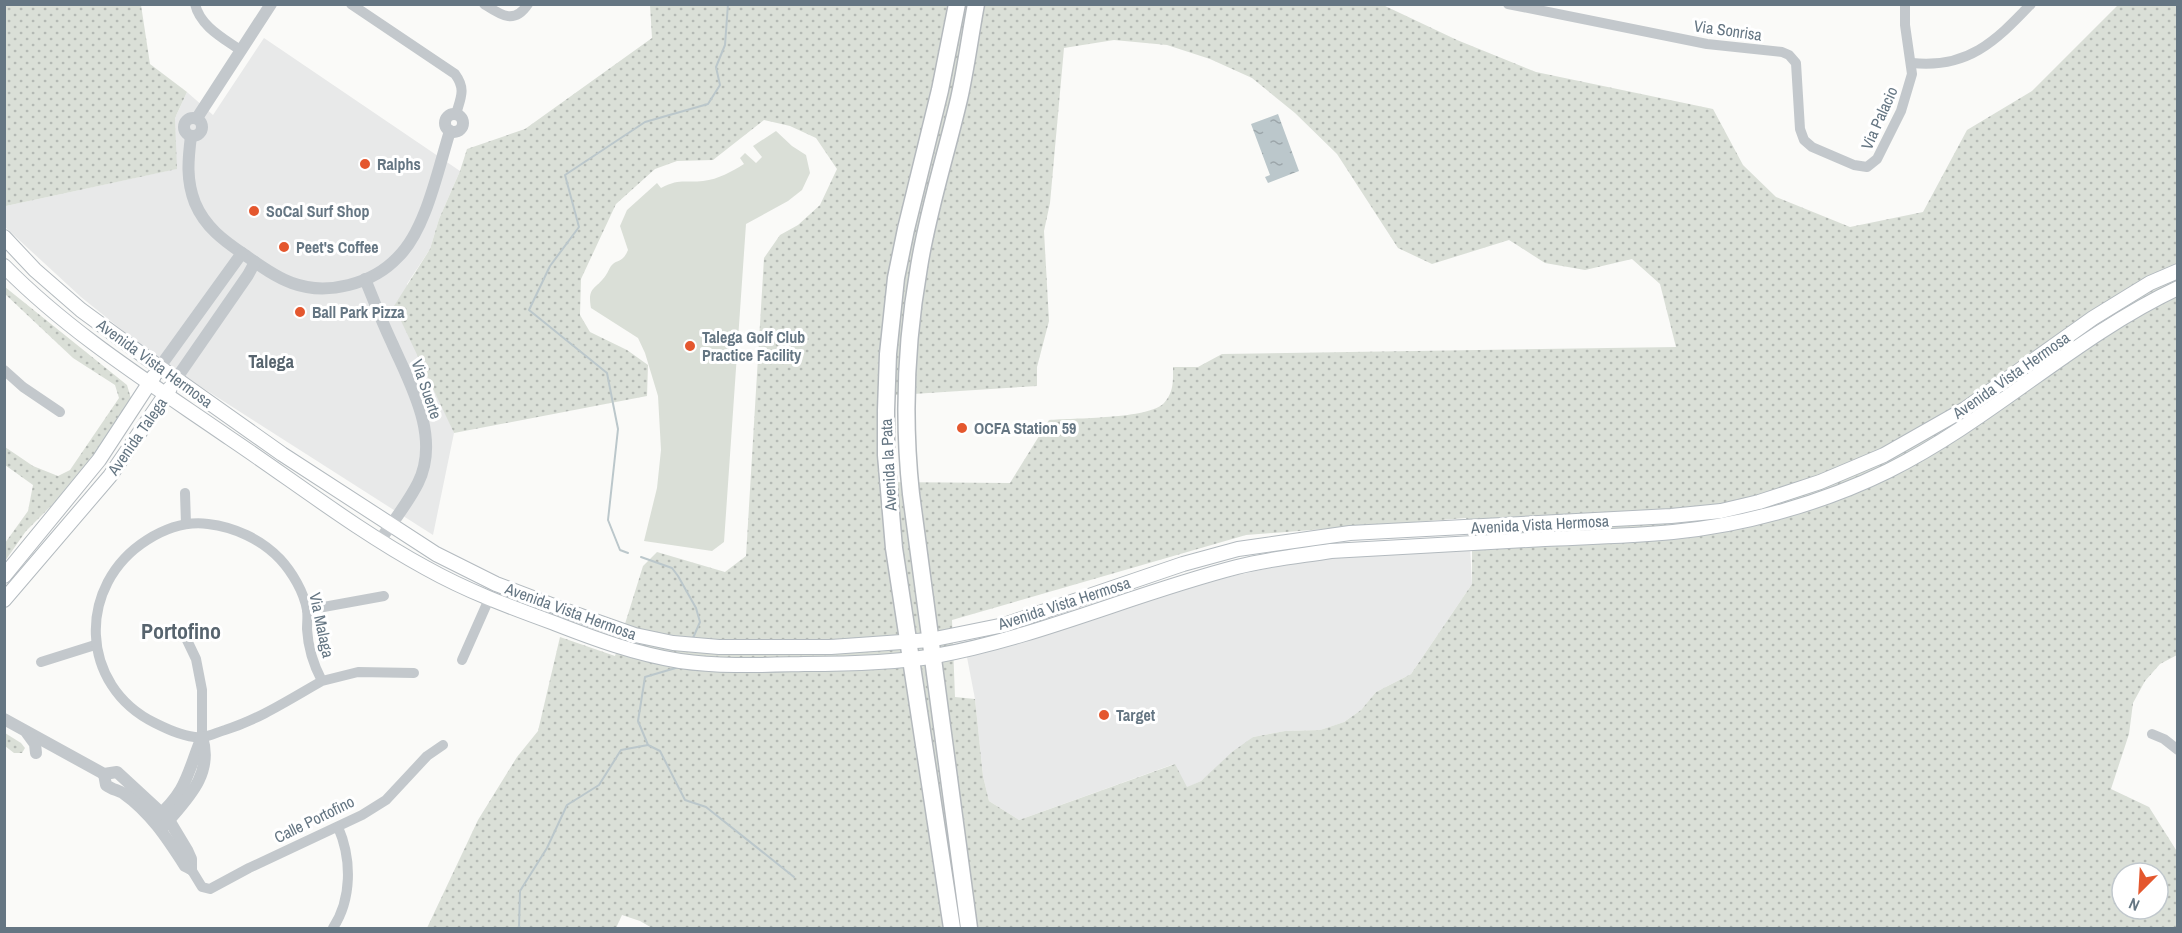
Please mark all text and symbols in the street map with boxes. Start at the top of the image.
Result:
street label: Via Sonrisa [1693,14,1764,46]
street label: Via Palacio [1855,83,1903,153]
place label: Ralphs [377,153,421,175]
marker: Ralphs [358,157,372,171]
place label: SoCal Surf Shop [266,200,370,222]
marker: SoCal Surf Shop [247,204,261,218]
place label: Peet's Coffee [296,236,379,258]
marker: Peet's Coffee [277,240,291,254]
place label: Ball Park Pizza [312,301,405,323]
marker: Ball Park Pizza [293,305,307,319]
street label: Avenida Vista Hermosa [92,313,218,413]
place label: Talega Golf Club Practice Facility [702,326,805,366]
street label: Avenida Vista Hermosa [1947,326,2074,424]
marker: Talega Golf Club Practice Facility [683,339,697,353]
district label: Talega [248,349,295,374]
street label: Via Suerte [407,356,447,422]
street label: Avenida Talega [102,392,172,480]
place label: OCFA Station 59 [974,417,1076,439]
street label: Avenida la Pata [875,418,901,513]
marker: OCFA Station 59 [955,421,969,435]
street label: Avenida Vista Hermosa [1469,509,1610,539]
street label: Avenida Vista Hermosa [994,571,1134,635]
street label: Avenida Vista Hermosa [501,577,640,645]
street label: Via Malaga [304,590,340,660]
district label: Portofino [141,616,221,646]
place label: Target [1116,704,1156,726]
marker: Target [1097,708,1111,722]
street label: Calle Portofino [270,790,358,848]
north arrow [2110,861,2170,921]
text: N [2125,893,2143,917]

